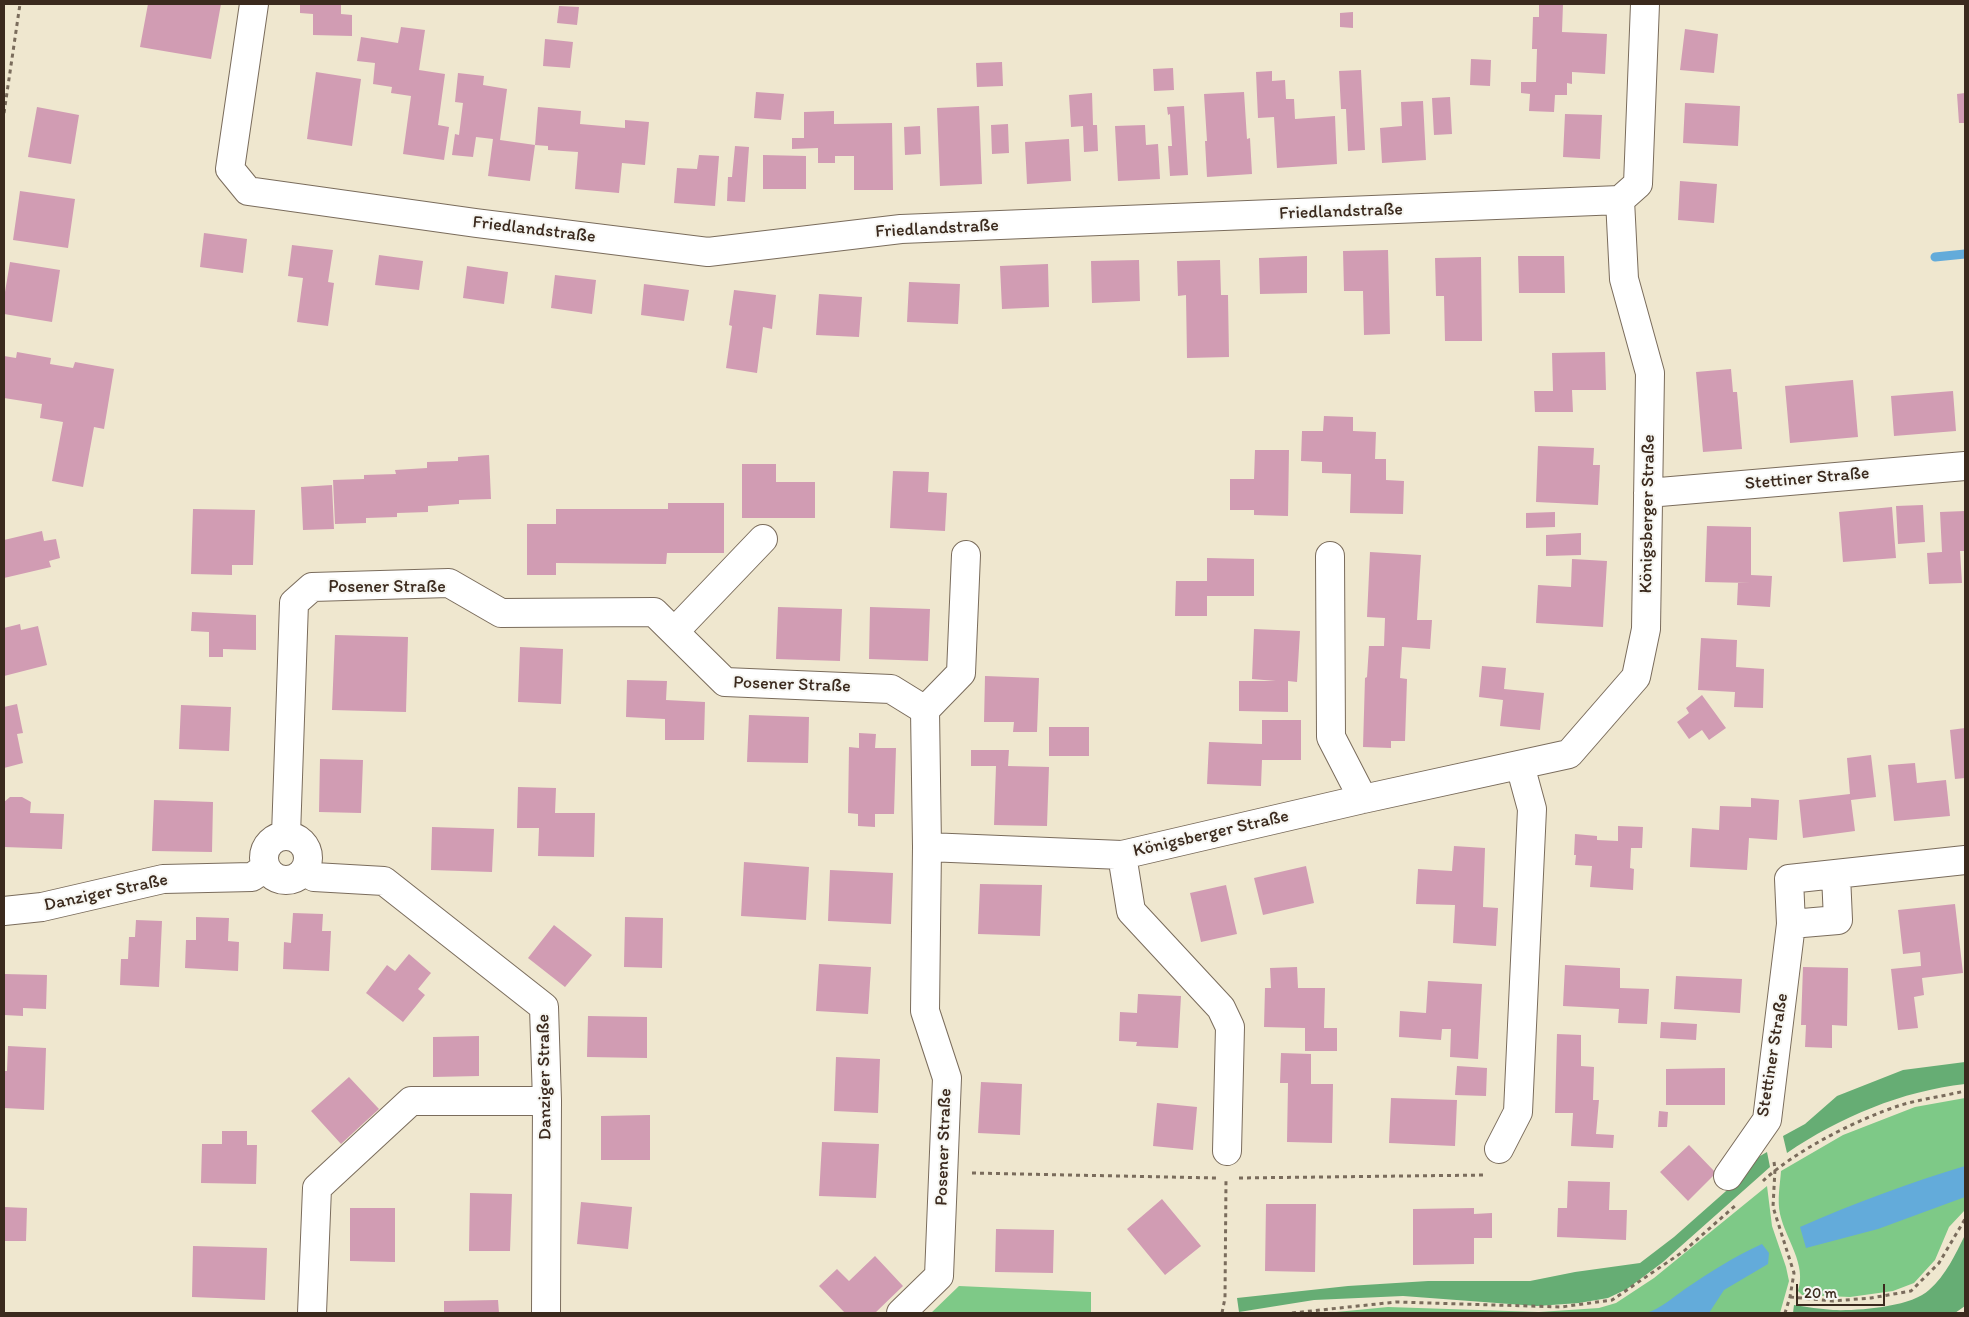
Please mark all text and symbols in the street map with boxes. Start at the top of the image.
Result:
street label: Friedlandstraße [1279,199,1403,225]
street label: Friedlandstraße [471,212,597,248]
street label: Friedlandstraße [875,215,999,243]
street label: Königsberger Straße [1636,434,1660,594]
street label: Stettiner Straße [1744,463,1870,495]
street label: Posener Straße [328,576,446,598]
street label: Posener Straße [733,672,851,698]
street label: Königsberger Straße [1131,806,1291,862]
street label: Danziger Straße [42,869,170,917]
street label: Stettiner Straße [1753,992,1793,1118]
street label: Danziger Straße [533,1014,557,1140]
street label: Posener Straße [931,1088,957,1206]
scale bar [1799,1274,1888,1306]
text: 20 m [1804,1284,1837,1302]

